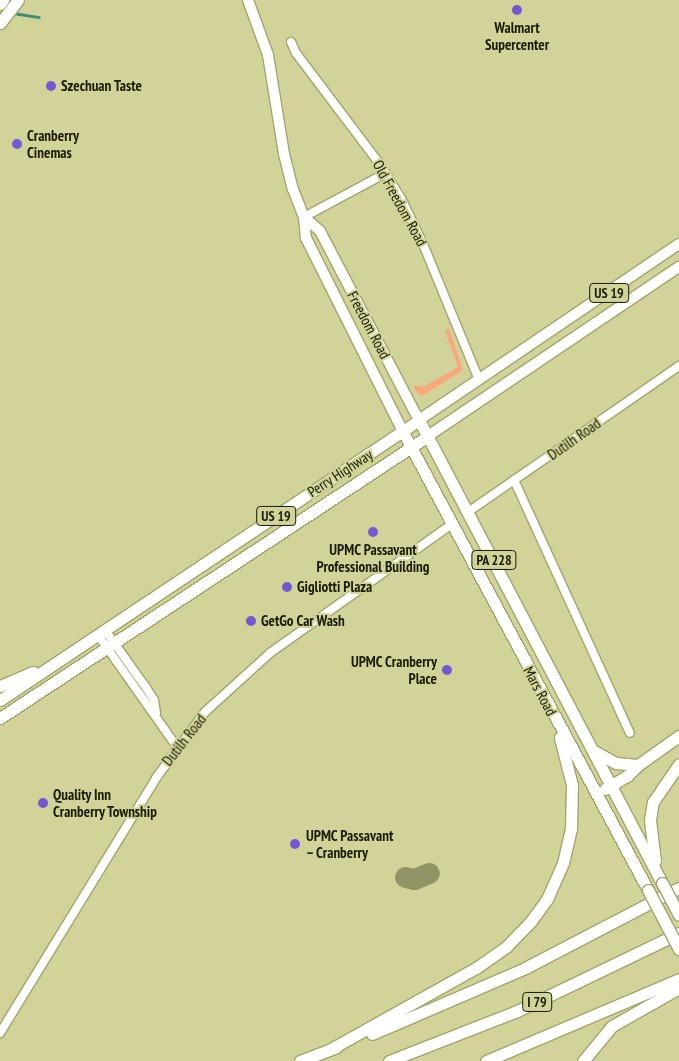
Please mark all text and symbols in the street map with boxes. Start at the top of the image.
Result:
marker: Walmart Supercenter [511,4,523,16]
place label: Walmart Supercenter [485,18,549,53]
place label: Szechuan Taste [61,77,142,95]
marker: Szechuan Taste [45,80,57,92]
place label: Cranberry Cinemas [27,126,79,161]
marker: Cranberry Cinemas [11,138,23,150]
street label: Old Freedom Road [369,157,431,249]
road number: US 19 [589,282,629,304]
street label: Freedom Road [344,288,394,362]
street label: Dutilh Road [544,414,604,464]
street label: Perry Highway [304,445,376,501]
road number: US 19 [256,504,296,528]
marker: UPMC Passavant Professional Building [367,526,379,538]
place label: UPMC Passavant Professional Building [317,540,429,575]
road number: PA 228 [470,548,518,572]
place label: Gigliotti Plaza [297,578,372,596]
marker: Gigliotti Plaza [281,581,293,593]
place label: GetGo Car Wash [261,612,345,630]
marker: GetGo Car Wash [245,615,257,627]
place label: UPMC Cranberry Place [350,652,437,687]
street label: Mars Road [519,663,561,719]
marker: UPMC Cranberry Place [441,664,453,676]
street label: Dutilh Road [158,711,210,769]
place label: Quality Inn Cranberry Township [53,785,158,820]
marker: Quality Inn Cranberry Township [37,797,49,809]
place label: UPMC Passavant – Cranberry [306,826,394,861]
marker: UPMC Passavant – Cranberry [288,837,302,851]
road number: I 79 [522,990,552,1014]

